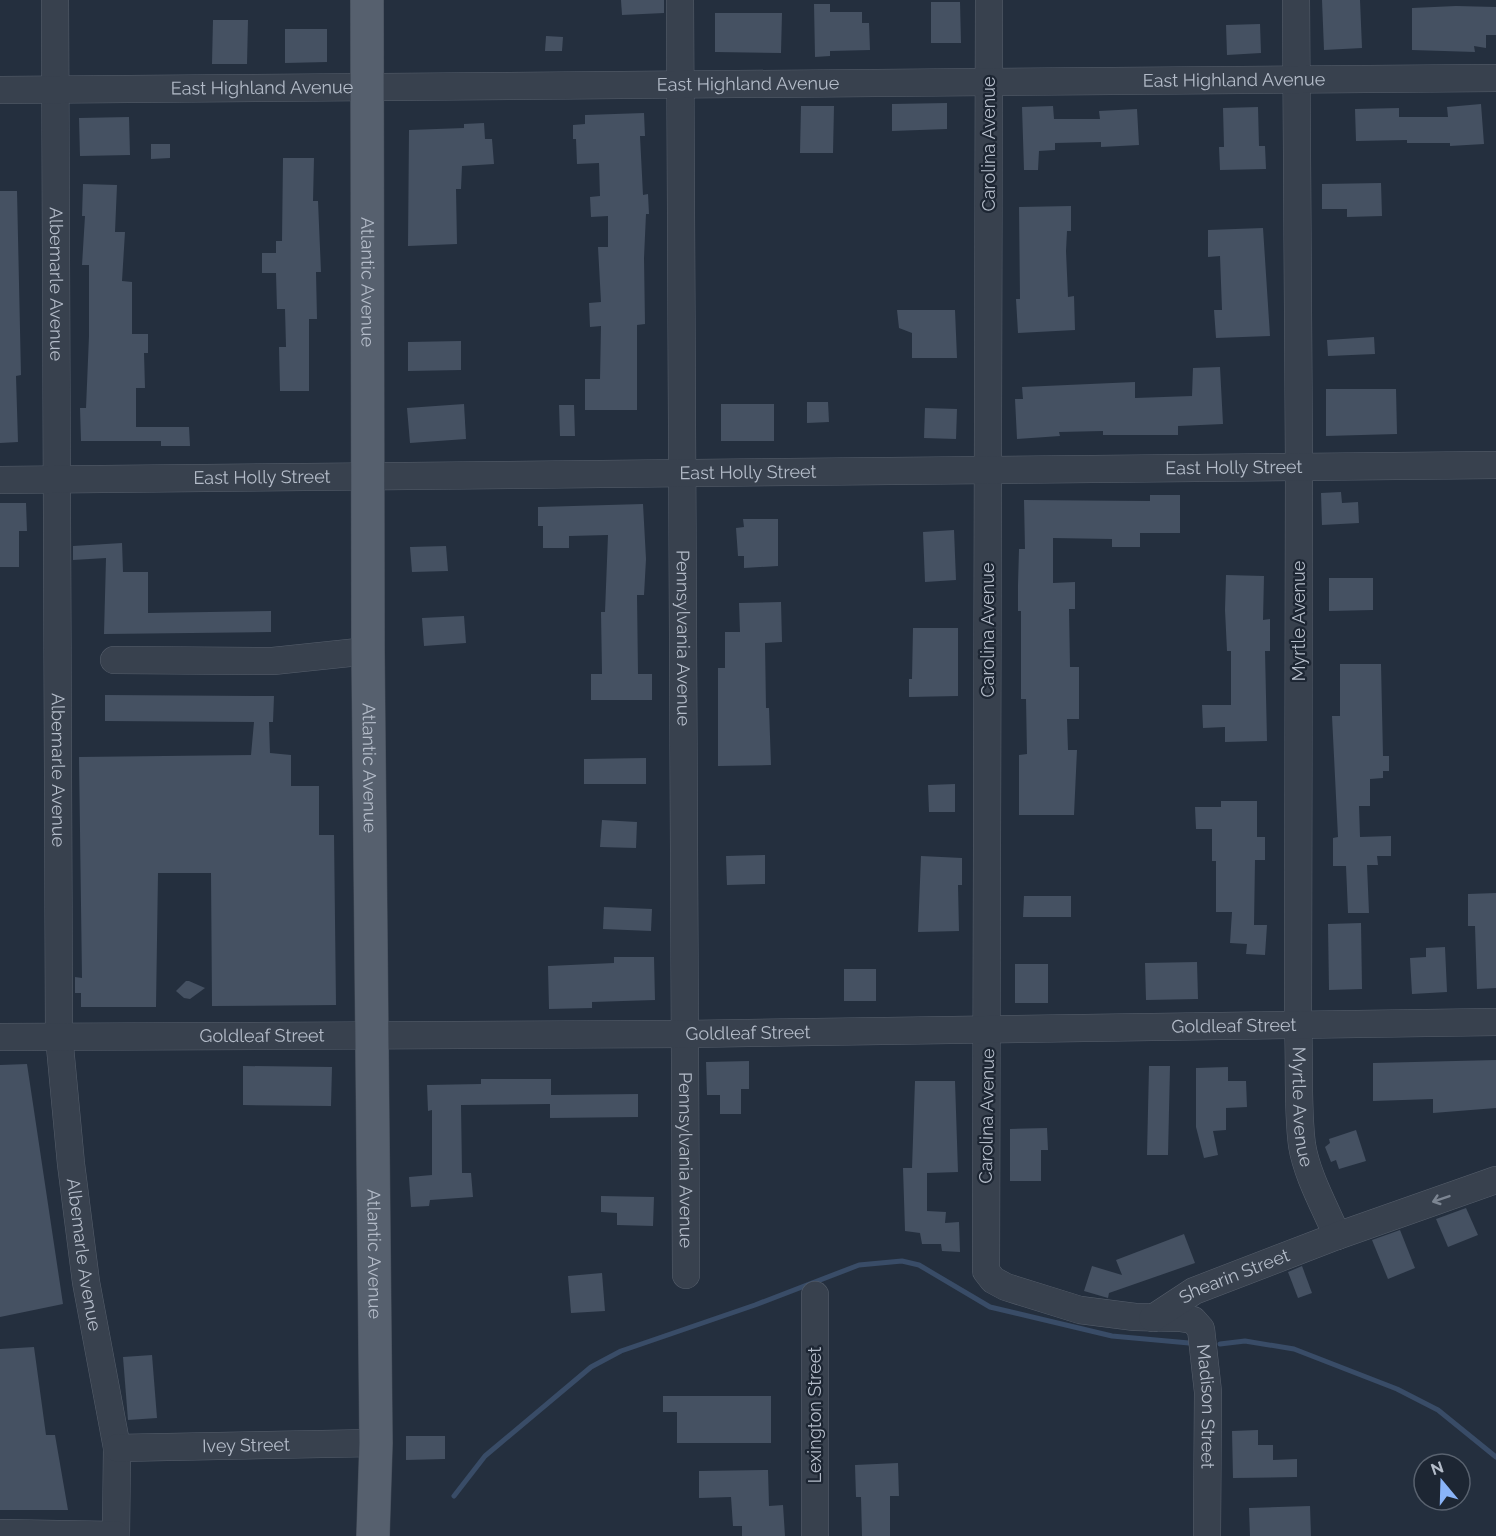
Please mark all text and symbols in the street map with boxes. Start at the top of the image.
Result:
street label: East Highland Avenue [1143,68,1326,91]
street label: East Highland Avenue [657,72,840,95]
street label: East Highland Avenue [171,76,354,99]
street label: Carolina Avenue [978,76,999,212]
street label: Albemarle Avenue [46,207,67,362]
street label: Atlantic Avenue [357,217,379,347]
street label: East Holly Street [1165,456,1303,478]
street label: East Holly Street [679,461,817,483]
street label: East Holly Street [193,466,331,488]
street label: Pennsylvania Avenue [673,550,694,727]
street label: Myrtle Avenue [1288,560,1309,681]
street label: Carolina Avenue [977,562,998,698]
street label: Albemarle Avenue [48,693,69,848]
street label: Atlantic Avenue [359,703,381,834]
street label: Goldleaf Street [1171,1014,1297,1037]
street label: Goldleaf Street [685,1021,811,1044]
street label: Goldleaf Street [199,1025,325,1046]
street label: Myrtle Avenue [1289,1047,1318,1170]
street label: Carolina Avenue [975,1048,998,1184]
street label: Pennsylvania Avenue [675,1072,697,1249]
street label: Albemarle Avenue [63,1177,106,1333]
street label: Atlantic Avenue [363,1189,386,1320]
one-way arrow [1432,1195,1451,1206]
street label: Shearin Street [1175,1244,1292,1308]
street label: Madison Street [1193,1343,1219,1469]
street label: Lexington Street [804,1347,825,1483]
street label: Ivey Street [202,1434,290,1456]
north arrow [1412,1452,1472,1512]
text: N [1428,1457,1446,1479]

